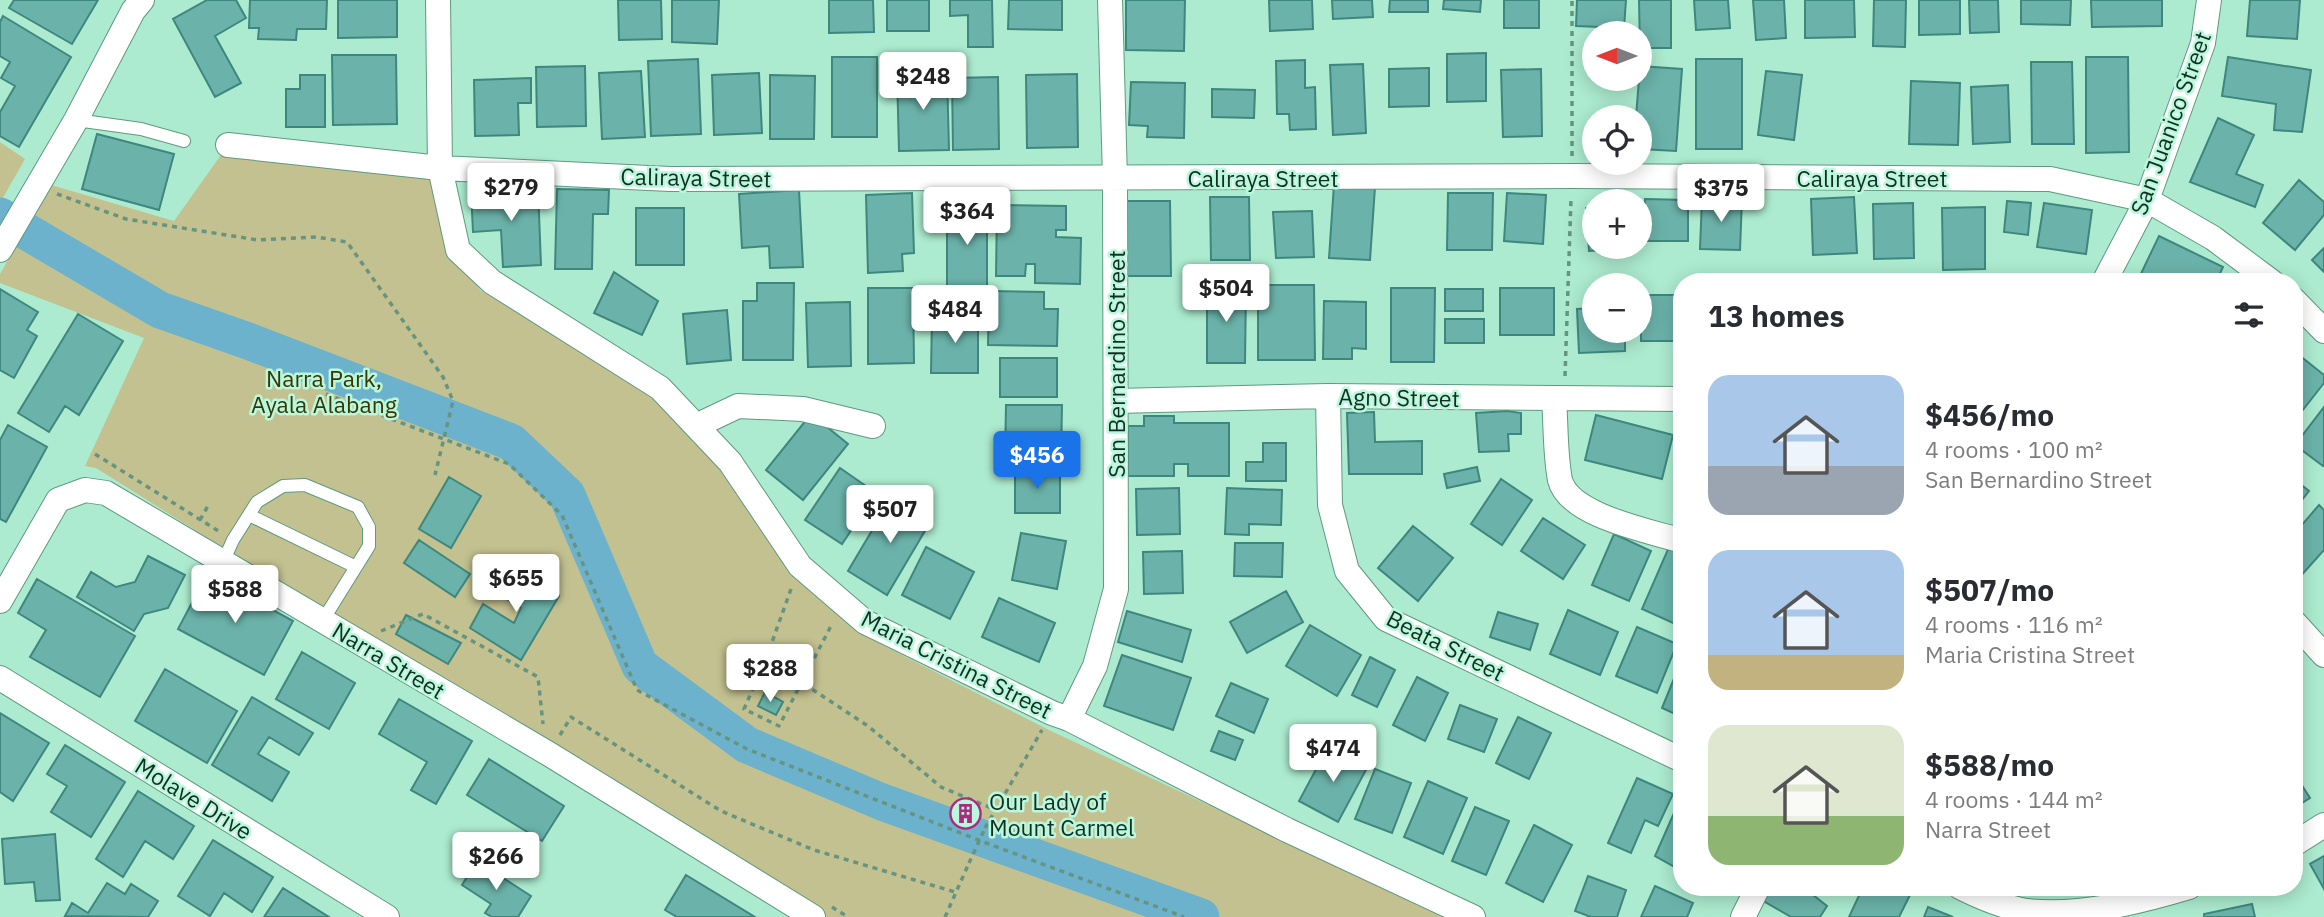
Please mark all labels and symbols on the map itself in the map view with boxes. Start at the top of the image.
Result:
north arrow [1582,21,1652,91]
street label: San Juanico Street [2123,27,2217,219]
pin: $248 [882,52,964,112]
street label: Caliraya Street [620,161,772,193]
street label: Caliraya Street [1187,163,1339,193]
street label: Caliraya Street [1796,163,1948,193]
pin: $279 [470,164,552,223]
pin: $375 [1680,164,1762,224]
pin: $364 [926,188,1008,247]
street label: San Bernardino Street [1101,250,1131,478]
pin: $504 [1185,264,1267,324]
pin: $484 [914,286,996,345]
park label: Narra Park, Ayala Alabang [251,363,397,419]
street label: Agno Street [1338,381,1460,413]
pin: $456 [996,432,1078,491]
pin: $507 [849,486,931,545]
pin: $655 [475,554,557,614]
pin: $588 [194,566,276,625]
street label: Beata Street [1382,602,1510,688]
street label: Maria Cristina Street [857,603,1057,725]
street label: Narra Street [327,615,451,705]
pin: $288 [729,644,811,704]
pin: $474 [1292,724,1374,784]
street label: Molave Drive [130,750,258,846]
place label: Our Lady of Mount Carmel [989,786,1134,842]
building icon: Our Lady of Mount Carmel [949,797,983,831]
pin: $266 [455,832,537,892]

